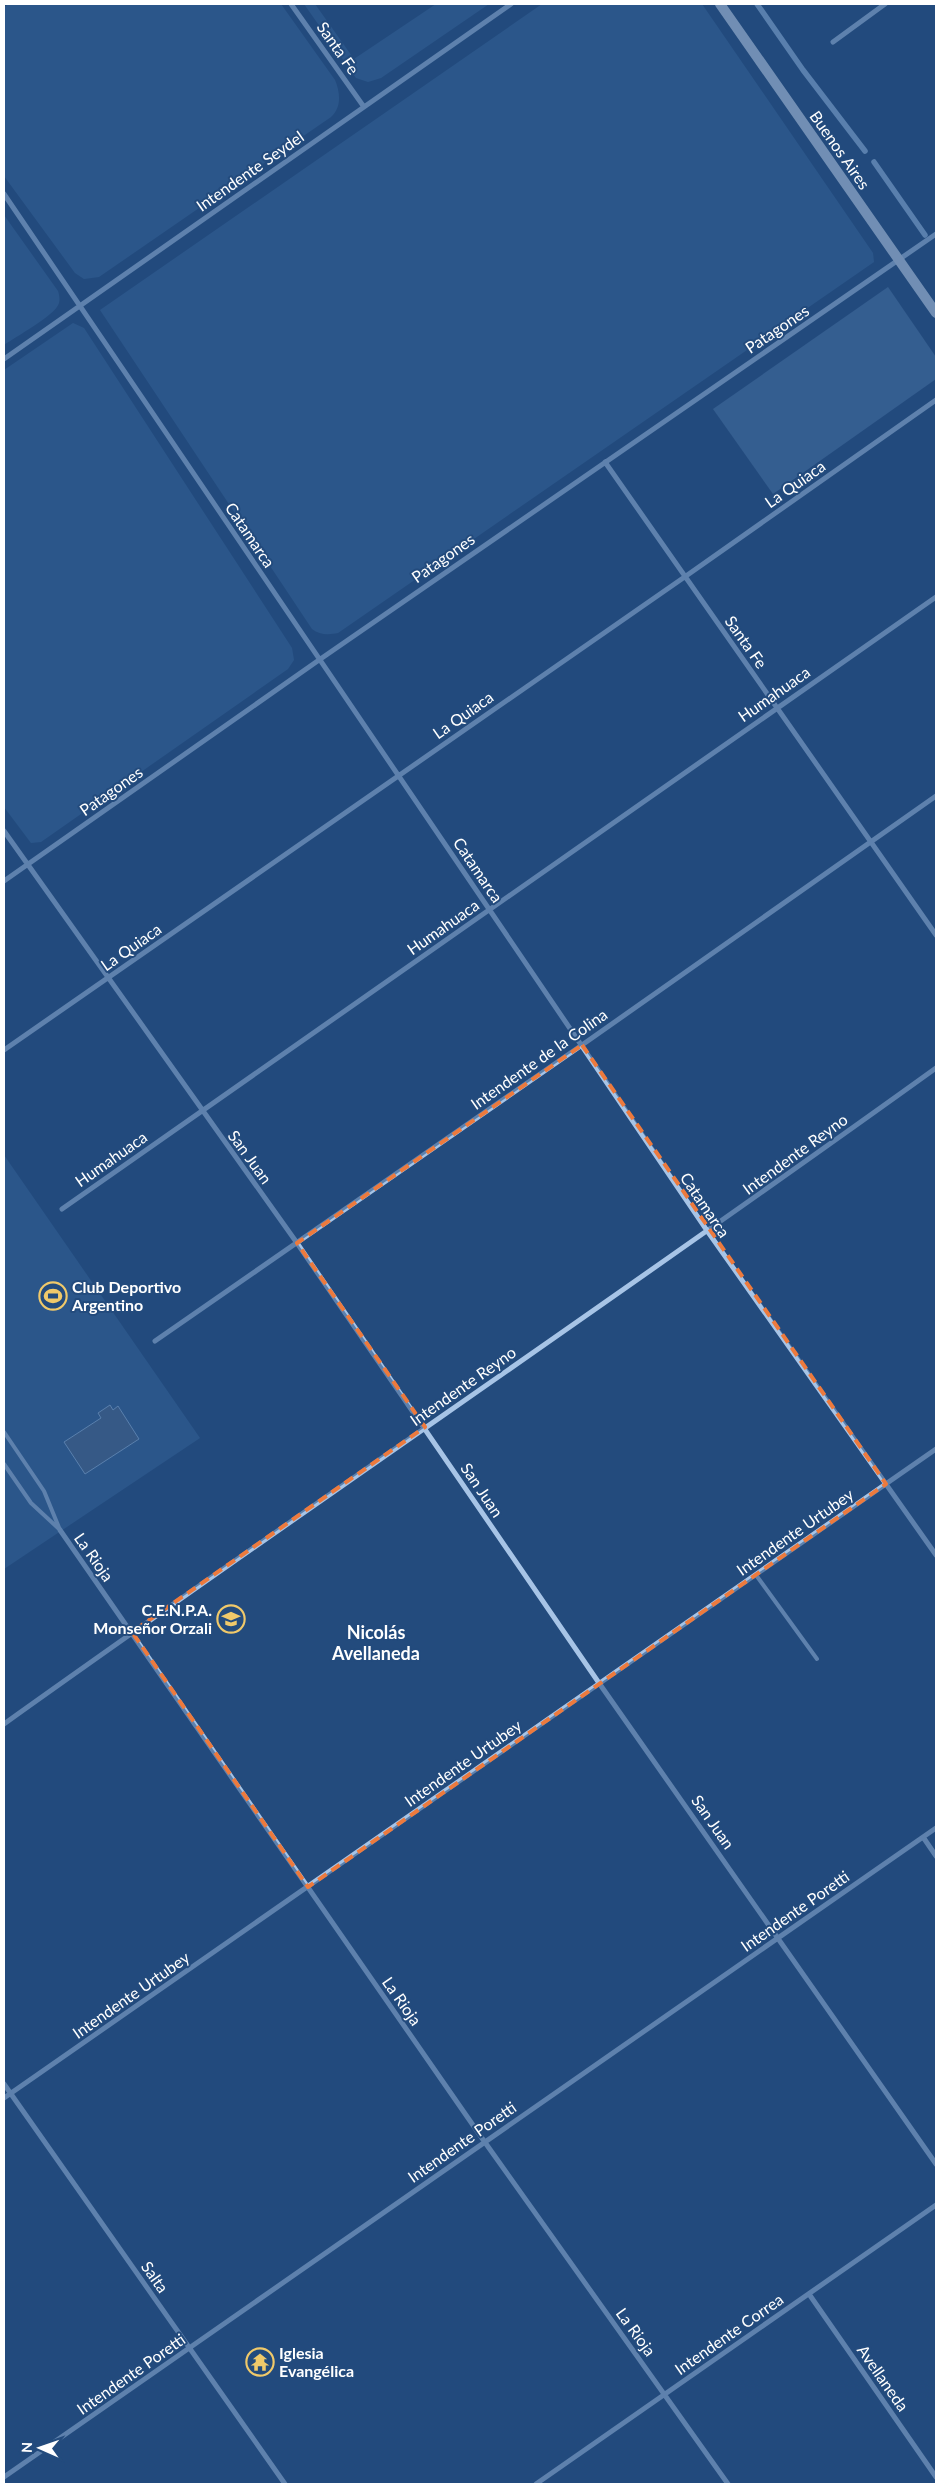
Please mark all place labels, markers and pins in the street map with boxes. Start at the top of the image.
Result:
place label: Club Deportivo Argentino [71,1277,181,1314]
sports icon: Club Deportivo Argentino [38,1281,68,1311]
place label: C.E.N.P.A. Monseñor Orzali [93,1600,212,1637]
school or university icon: C.E.N.P.A. Monseñor Orzali [216,1604,246,1634]
place label: Iglesia Evangélica [279,2343,354,2380]
temple icon: Iglesia Evangélica [245,2347,275,2377]

